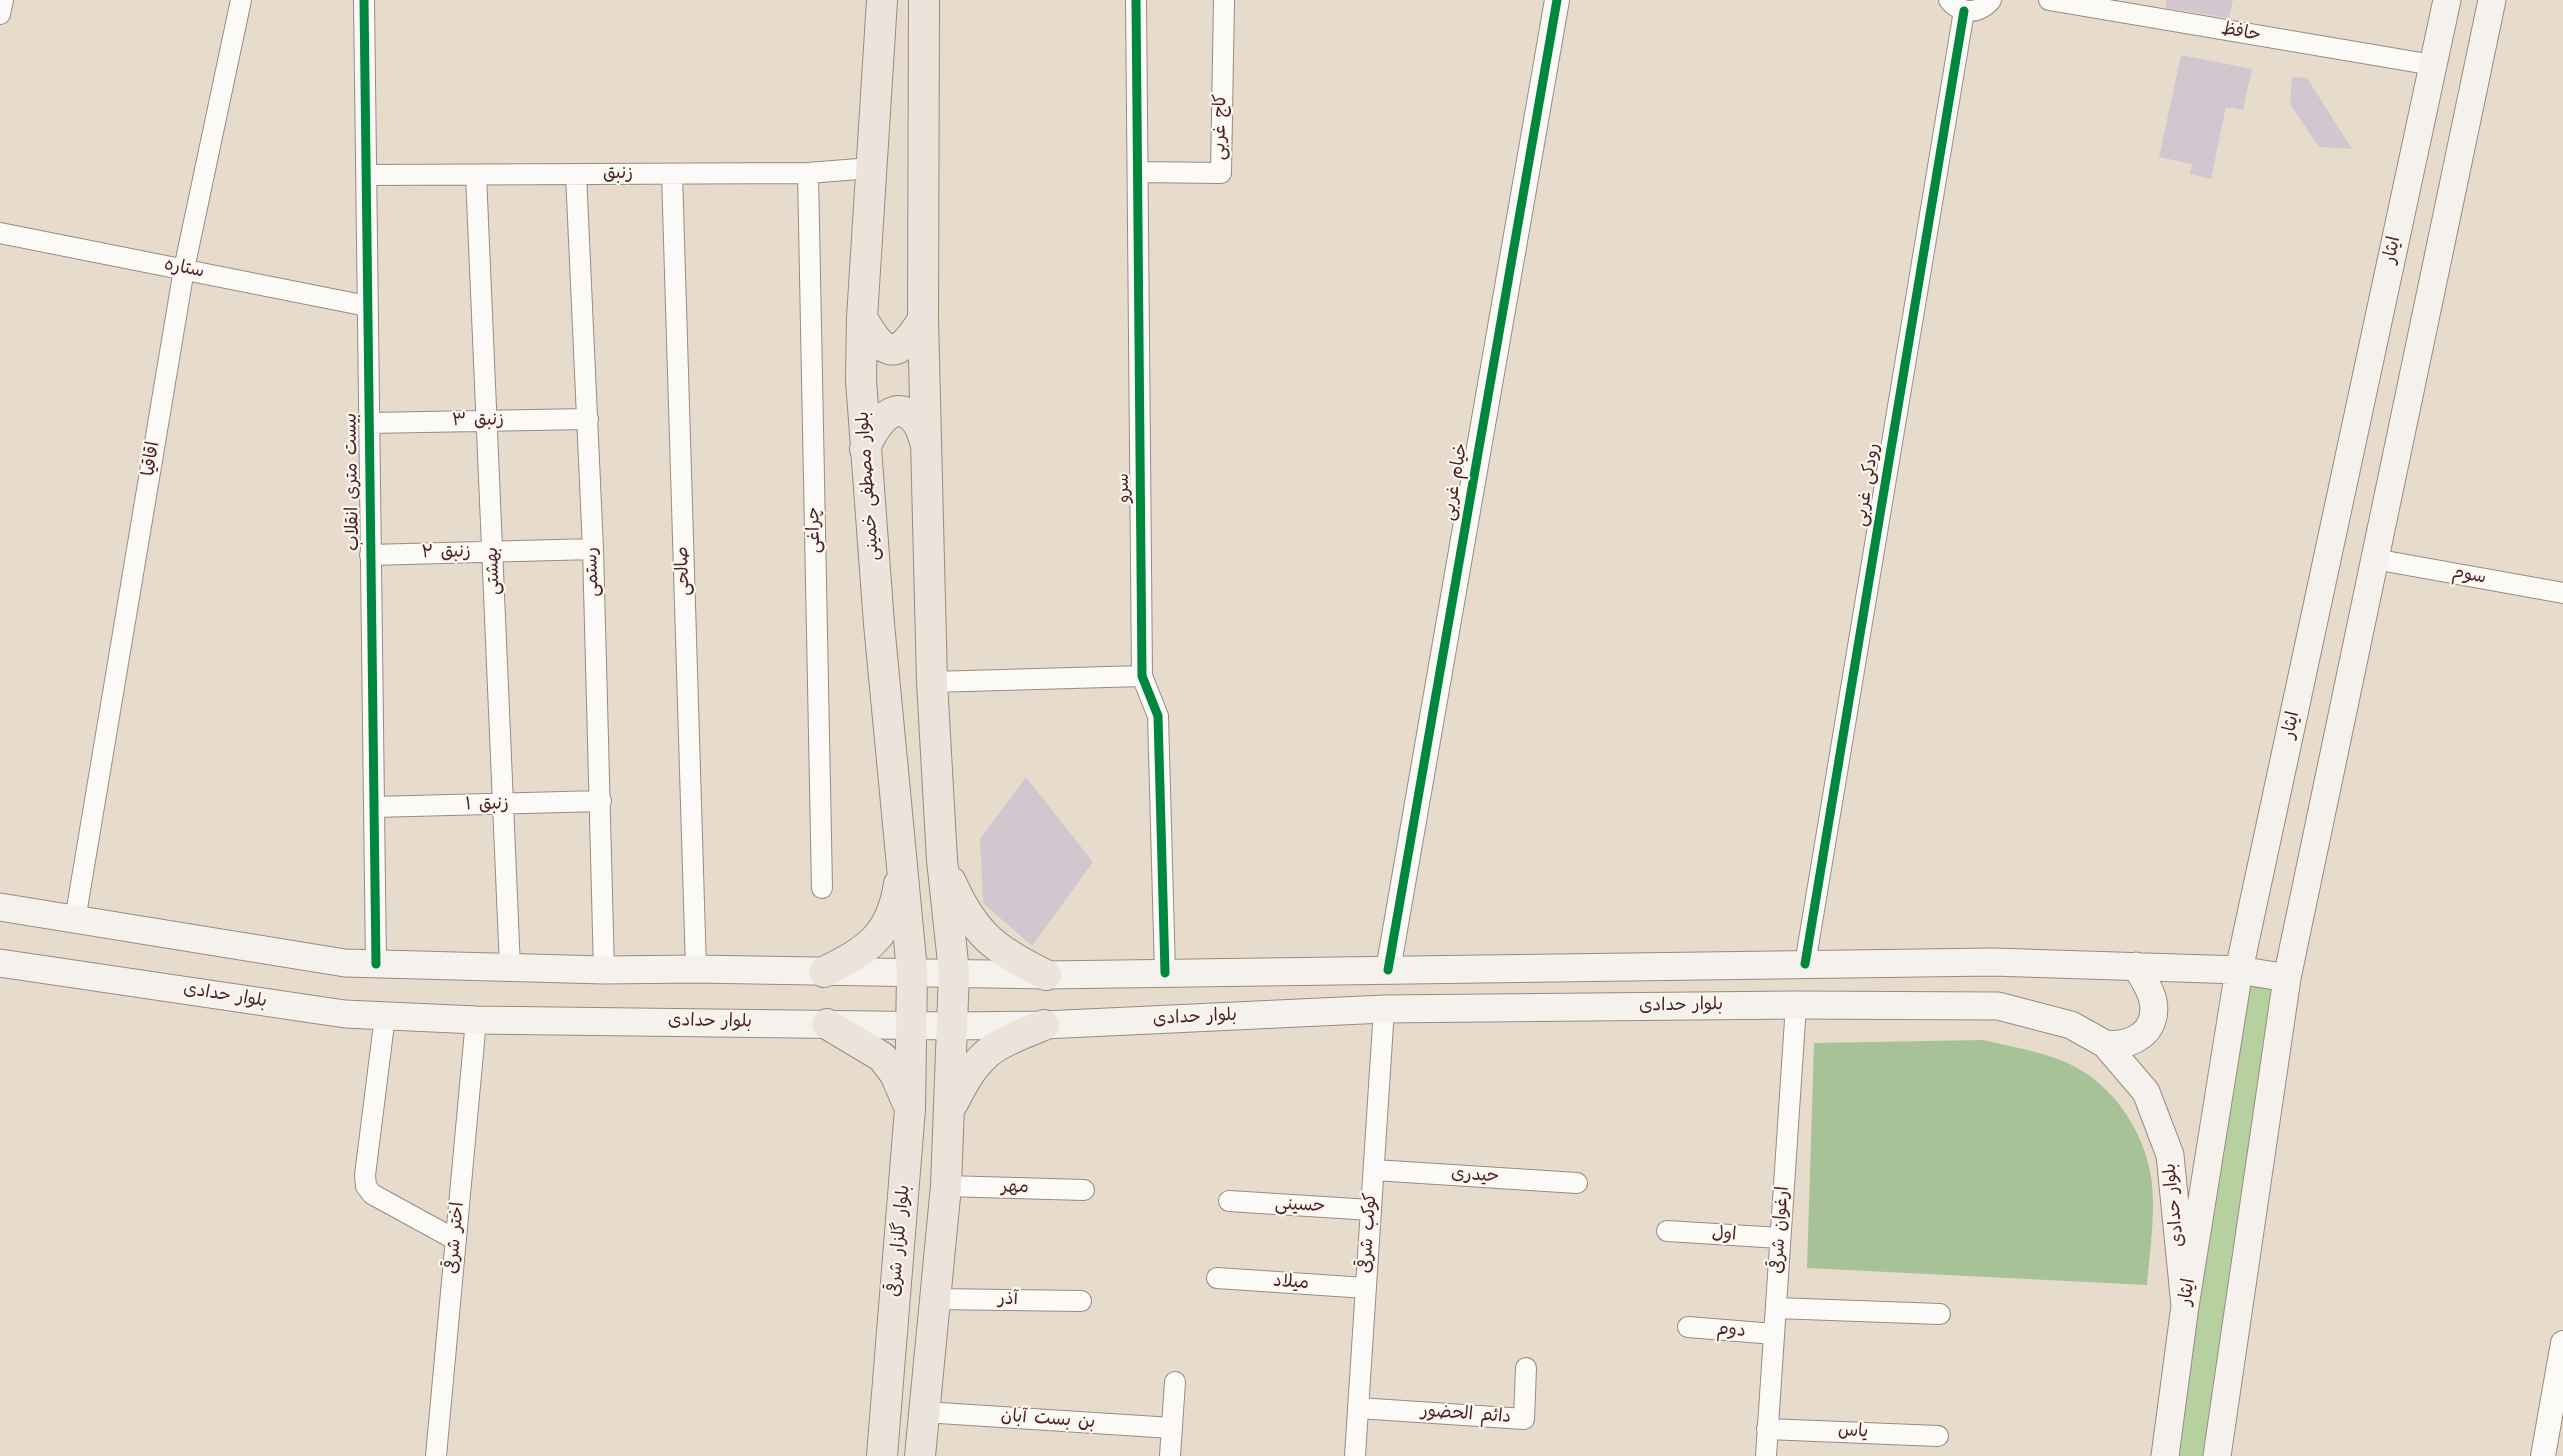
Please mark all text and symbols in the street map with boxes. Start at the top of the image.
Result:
street label: حافظ [2220,19,2262,47]
street label: کاج غربی [1210,94,1232,160]
street label: زنبق [603,163,633,185]
street label: ایثار [2380,235,2406,265]
street label: ستاره [162,255,206,283]
street label: زنبق ۳ [452,410,504,432]
street label: بلوار مصطفی خمینی [853,410,885,562]
street label: بیست متری انقلاب [341,413,365,551]
street label: اقاقیا [139,440,165,478]
street label: خیام غربی [1439,442,1473,522]
street label: رودکی غربی [1851,442,1885,528]
street label: سرو [1113,473,1135,503]
street label: چراغی [804,507,826,553]
street label: زنبق ۲ [421,542,471,564]
street label: بهشتی [482,546,506,596]
street label: صالحی [672,546,696,596]
street label: رستمی [581,547,605,597]
street label: سوم [2450,562,2488,590]
street label: ایثار [2279,710,2305,740]
street label: زنبق ۱ [465,794,509,816]
street label: بلوار حدادی [182,979,268,1013]
street label: بلوار حدادی [1639,994,1723,1018]
street label: بلوار حدادی [1152,1005,1238,1031]
street label: بلوار حدادی [668,1010,752,1034]
street label: بلوار حدادی [2160,1162,2190,1248]
street label: حیدری [1450,1164,1500,1188]
street label: مهر [1001,1177,1029,1199]
street label: بلوار گلزار شرقی [884,1184,916,1298]
street label: ارغوان شرقی [1767,1186,1795,1274]
street label: کوکب شرقی [1355,1192,1383,1274]
street label: حسینی [1274,1194,1326,1218]
street label: اختر شرقی [442,1201,470,1275]
street label: اول [1711,1224,1737,1246]
street label: میلاد [1272,1271,1310,1295]
street label: ایثار [2175,1277,2201,1307]
street label: آذر [998,1289,1018,1311]
street label: دوم [1716,1319,1746,1343]
street label: دائم الحضور [1420,1401,1512,1429]
street label: بن بست آبان [1000,1406,1096,1434]
street label: یاس [1837,1420,1869,1444]

